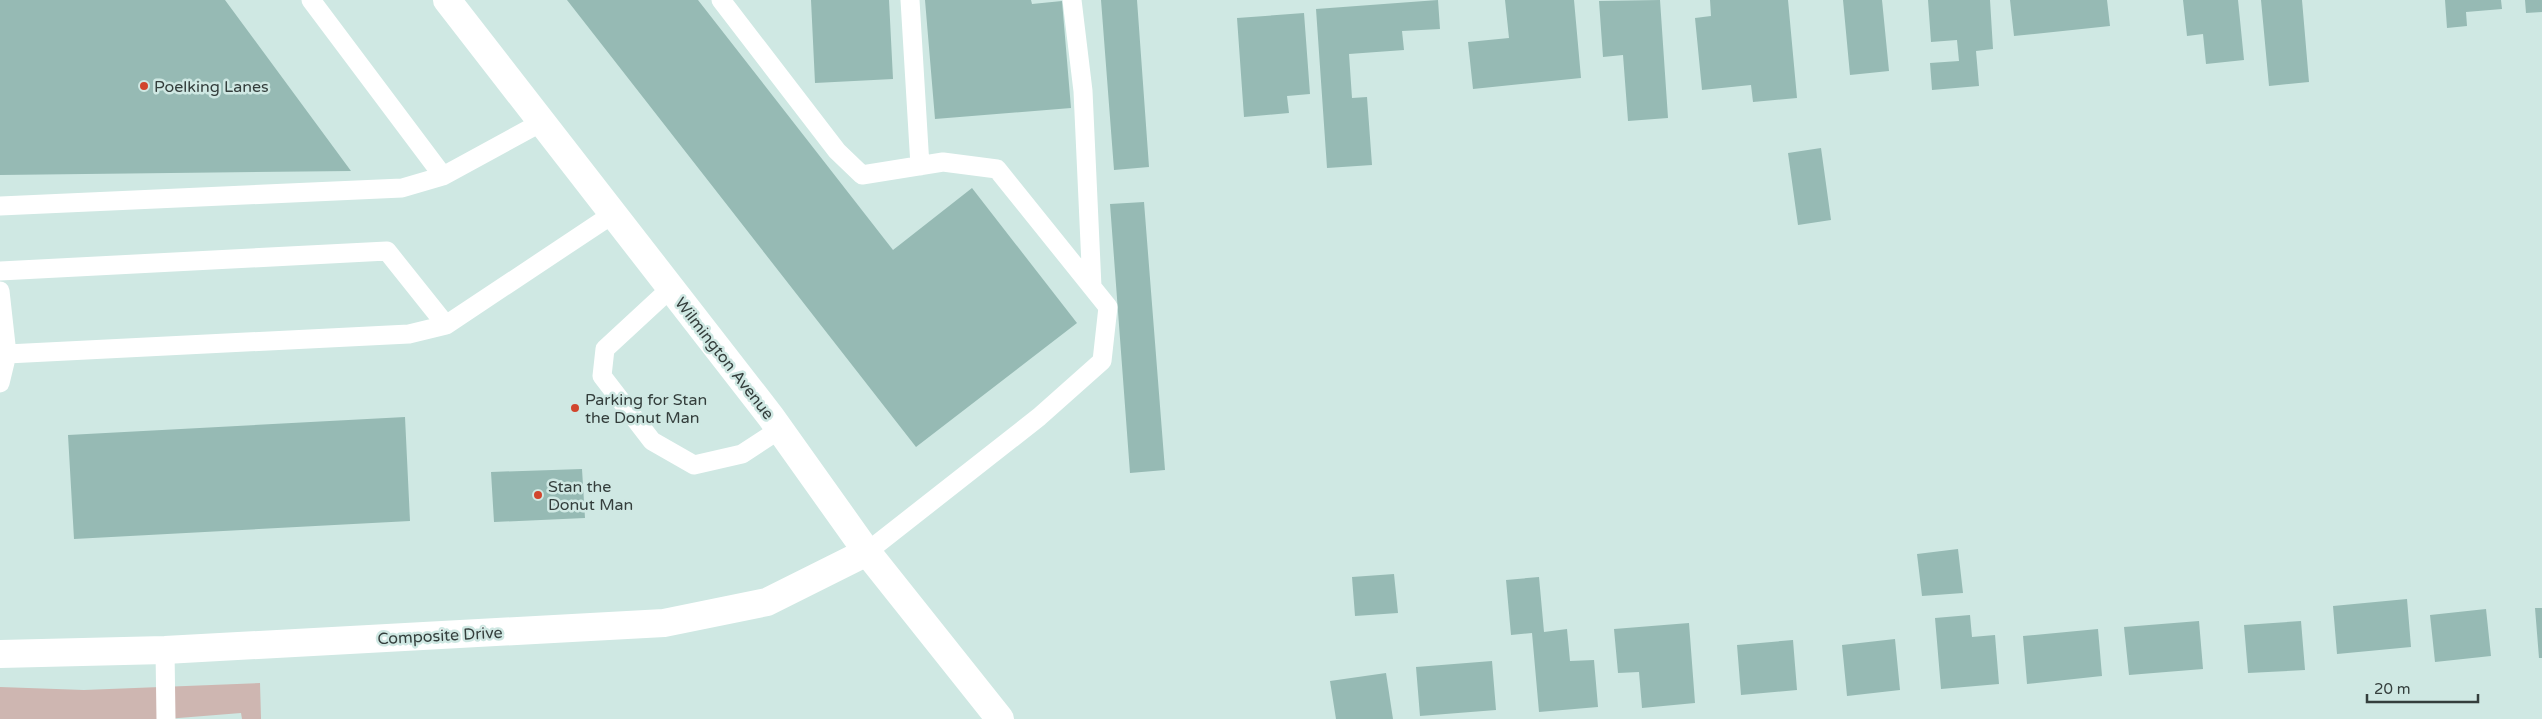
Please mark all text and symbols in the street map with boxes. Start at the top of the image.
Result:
place label: Poelking Lanes [154,77,269,97]
marker: Poelking Lanes [138,80,150,92]
street label: Wilmington Avenue [670,294,778,424]
place label: Parking for Stan the Donut Man [585,390,707,428]
marker: Parking for Stan the Donut Man [569,402,581,414]
place label: Stan the Donut Man [548,477,633,515]
marker: Stan the Donut Man [532,489,544,501]
street label: Composite Drive [377,623,503,649]
scale bar [2367,672,2478,704]
text: 20 m [2374,680,2411,698]

